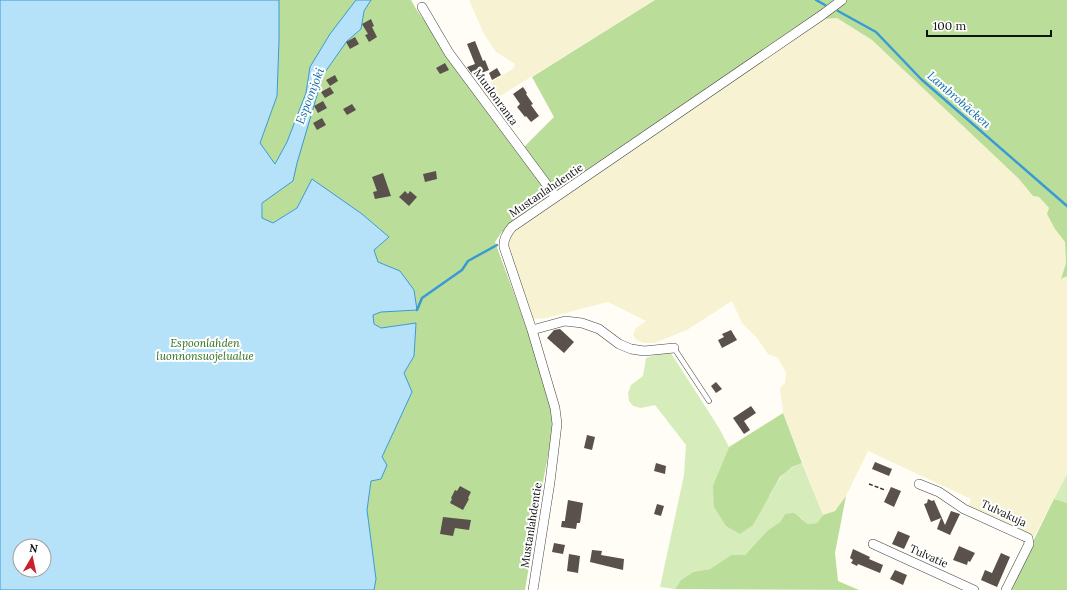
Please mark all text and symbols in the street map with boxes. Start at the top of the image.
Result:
scale bar [927,12,1051,38]
text: 100 m [933,18,966,33]
water label: Espoonjoki [292,65,327,126]
street label: Muulonranta [471,66,521,128]
water label: Lambrobäcken [924,68,995,132]
street label: Mustanlahdentie [506,160,586,220]
park label: Espoonlahden luonnonsuojelualue [156,336,254,363]
street label: Mustanlahdentie [517,481,545,569]
street label: Tulvakuja [979,496,1029,530]
north arrow [12,538,52,578]
text: N [28,541,39,556]
street label: Tulvatie [908,541,950,571]

